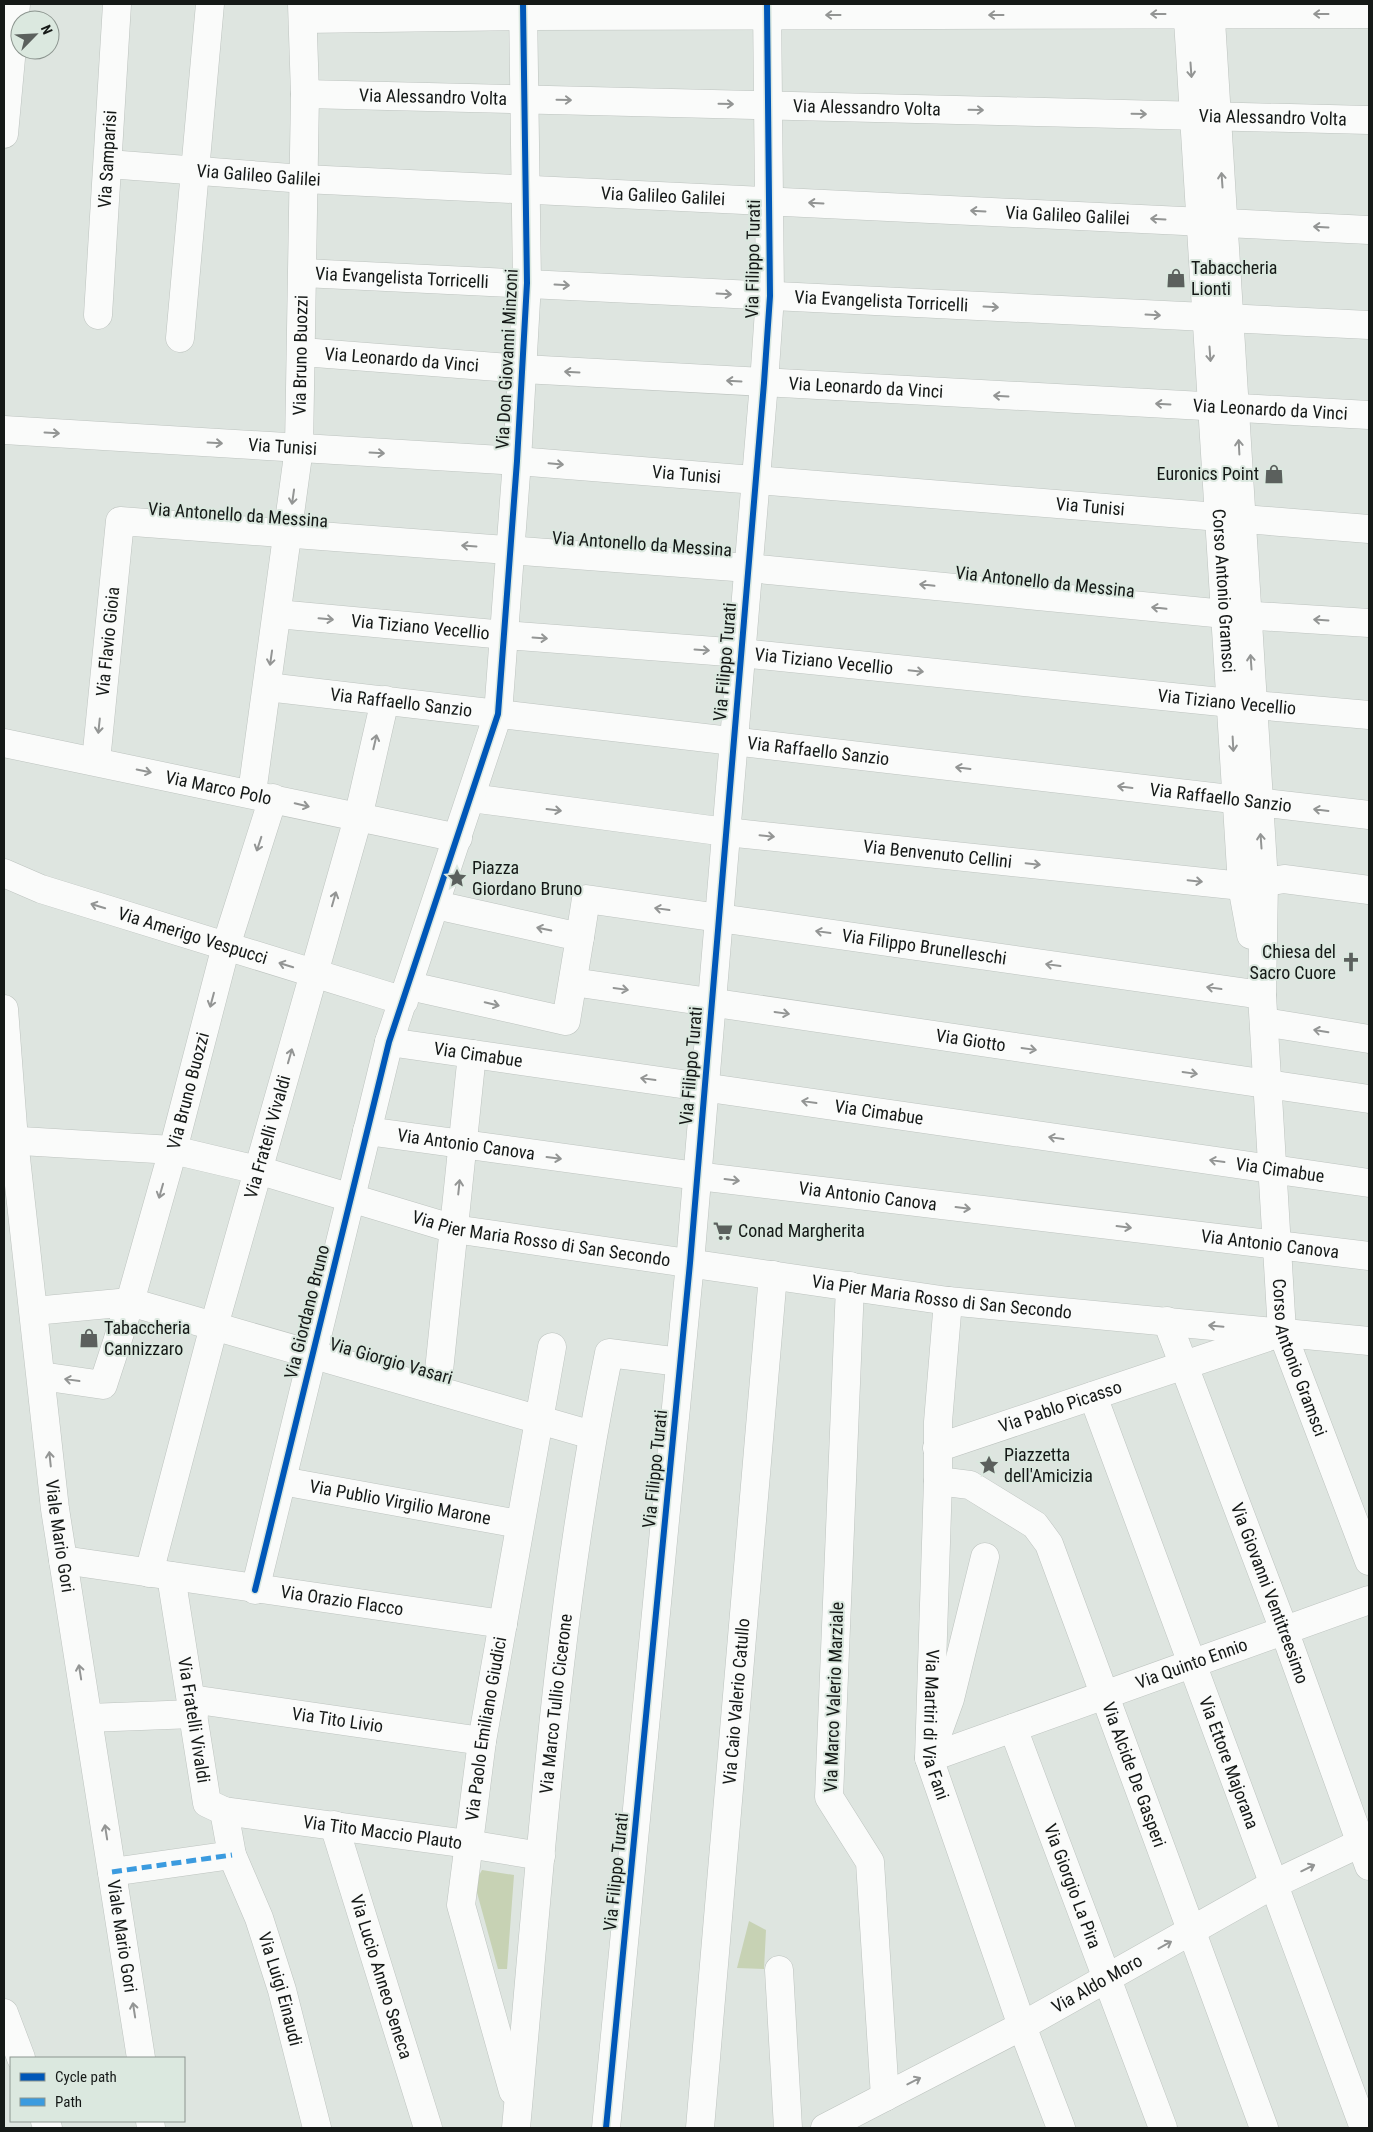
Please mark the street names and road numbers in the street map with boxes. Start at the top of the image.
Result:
street label: Via Alessandro Volta [359,84,507,109]
street label: Via Alessandro Volta [793,95,941,120]
street label: Via Alessandro Volta [1198,105,1347,129]
street label: Via Samparisi [94,110,120,209]
street label: Via Galileo Galilei [196,160,321,190]
street label: Via Galileo Galilei [600,182,726,209]
street label: Via Filippo Turati [741,199,764,319]
street label: Via Galileo Galilei [1005,202,1130,229]
street label: Via Evangelista Torricelli [314,263,489,292]
street label: Via Don Giovanni Minzoni [491,268,522,450]
street label: Via Evangelista Torricelli [794,286,969,315]
street label: Via Bruno Buozzi [289,295,312,416]
street label: Via Leonardo da Vinci [324,343,480,376]
street label: Via Leonardo da Vinci [788,372,944,402]
street label: Via Leonardo da Vinci [1192,394,1348,424]
street label: Via Tunisi [247,434,318,459]
street label: Via Tunisi [651,461,722,487]
street label: Via Tunisi [1055,493,1126,519]
street label: Via Antonello da Messina [147,498,329,531]
street label: Corso Antonio Gramsci [1209,508,1240,673]
street label: Via Antonello da Messina [551,527,733,560]
street label: Via Antonello da Messina [954,562,1136,601]
street label: Via Flavio Gioia [92,586,123,697]
street label: Via Filippo Turati [709,602,740,722]
street label: Via Tiziano Vecellio [350,610,491,644]
street label: Via Tiziano Vecellio [754,643,894,678]
street label: Via Raffaello Sanzio [329,683,473,721]
street label: Via Tiziano Vecellio [1157,685,1297,719]
street label: Via Raffaello Sanzio [746,732,891,769]
street label: Via Marco Polo [163,766,274,809]
street label: Via Raffaello Sanzio [1148,779,1293,816]
street label: Via Benvenuto Cellini [862,835,1013,872]
street label: Via Amerigo Vespucci [115,902,270,968]
street label: Via Filippo Brunelleschi [840,924,1008,969]
street label: Via Filippo Turati [675,1006,706,1126]
street label: Via Giotto [934,1024,1007,1055]
street label: Via Bruno Buozzi [163,1030,213,1152]
street label: Via Cimabue [432,1038,524,1071]
street label: Via Fratelli Vivaldi [240,1073,295,1201]
street label: Via Cimabue [833,1095,925,1129]
street label: Via Antonio Canova [396,1124,536,1164]
street label: Via Cimabue [1234,1153,1326,1186]
street label: Via Antonio Canova [798,1177,938,1214]
street label: Via Pier Maria Rosso di San Secondo [410,1206,672,1270]
street label: Via Antonio Canova [1200,1225,1340,1262]
street label: Via Giordano Bruno [280,1243,333,1381]
street label: Via Pier Maria Rosso di San Secondo [810,1270,1073,1323]
street label: Corso Antonio Gramsci [1269,1278,1332,1439]
street label: Via Giorgio Vasari [327,1333,455,1388]
street label: Via Pablo Picasso [996,1376,1124,1437]
street label: Via Filippo Turati [638,1409,671,1529]
street label: Via Publio Virgilio Marone [308,1475,492,1529]
street label: Viale Mario Gori [42,1478,79,1594]
street label: Via Giovanni Ventitreesimo [1227,1500,1313,1686]
street label: Via Orazio Flacco [279,1581,405,1619]
street label: Via Marco Valerio Marziale [820,1601,847,1793]
street label: Via Marco Tullio Cicerone [535,1612,576,1795]
street label: Via Caio Valerio Catullo [718,1617,754,1786]
street label: Via Quinto Ennio [1133,1634,1250,1693]
street label: Via Paolo Emiliano Giudici [461,1635,510,1822]
street label: Via Martiri di Via Fani [919,1649,954,1803]
street label: Via Fratelli Vivaldi [174,1656,215,1785]
street label: Via Ettore Majorana [1195,1693,1263,1832]
street label: Via Alcide De Gasperi [1098,1699,1171,1850]
street label: Via Tito Livio [290,1703,385,1737]
street label: Via Tito Maccio Plauto [302,1811,463,1853]
street label: Via Filippo Turati [599,1812,632,1932]
street label: Via Giorgio La Pira [1040,1821,1106,1951]
street label: Viale Mario Gori [103,1878,142,1994]
street label: Via Lucio Anneo Seneca [346,1892,417,2061]
street label: Via Luigi Einaudi [254,1929,307,2048]
street label: Via Aldo Moro [1048,1949,1146,2017]

